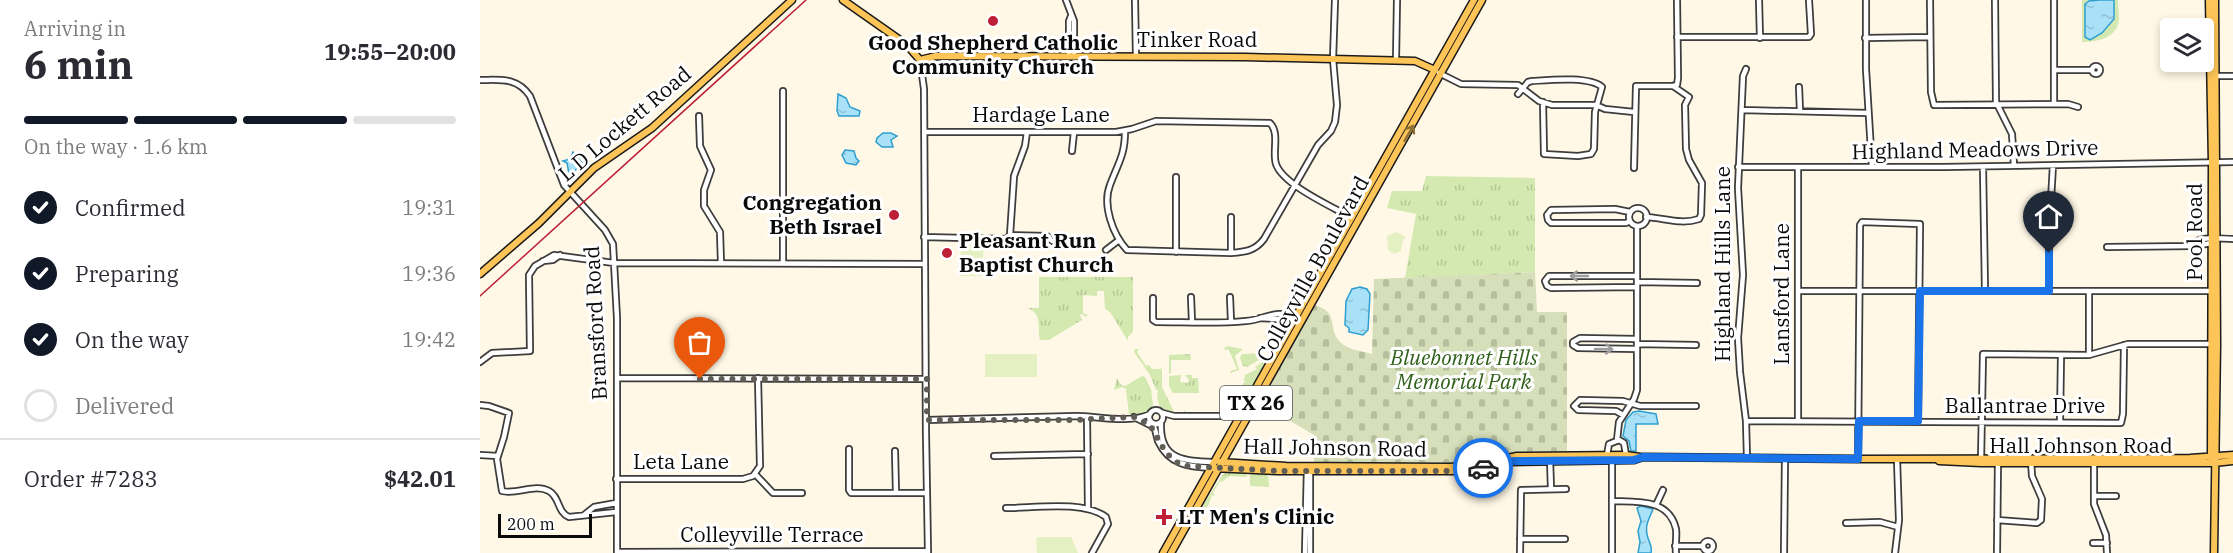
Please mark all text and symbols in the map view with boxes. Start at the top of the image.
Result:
marker: Good Shepherd Catholic Community Church [986,14,1000,28]
text: Arriving in [24,15,126,42]
map controls [2160,18,2214,72]
button: layers [2160,18,2214,72]
street label: Tinker Road [1136,25,1258,53]
place label: Good Shepherd Catholic Community Church [868,28,1118,80]
text: 19:55–20:00 [324,37,456,66]
text: 6 min [24,39,133,90]
street label: L D Lockett Road [552,59,697,187]
street label: Hardage Lane [972,100,1110,128]
one-way arrow [1403,125,1415,142]
text: On the way · 1.6 km [24,133,208,160]
street label: Highland Meadows Drive [1851,133,2099,165]
street label: Highland Hills Lane [1708,166,1736,362]
street label: Colleyville Boulevard [1249,170,1375,366]
street label: Pool Road [2180,183,2208,281]
place label: Congregation Beth Israel [742,188,882,240]
icon: check [24,191,57,224]
pin [2023,191,2074,253]
text: Confirmed [75,193,186,222]
text: 19:31 [402,194,456,221]
icon: home [2032,200,2065,233]
marker: Congregation Beth Israel [887,208,901,222]
street label: Lansford Lane [1767,223,1795,365]
place label: Pleasant Run Baptist Church [959,226,1114,278]
street label: Bransford Road [577,245,613,401]
marker: Pleasant Run Baptist Church [940,246,954,260]
icon: check [24,257,57,290]
text: Preparing [75,259,179,288]
text: 19:36 [402,260,456,287]
one-way arrow [1569,270,1589,282]
pin [674,317,725,379]
icon: check [24,323,57,356]
text: On the way [75,325,189,354]
text: 19:42 [402,326,456,353]
icon: bag [683,326,716,359]
park label: Bluebonnet Hills Memorial Park [1389,343,1538,395]
one-way arrow [1593,343,1613,355]
road number: TX 26 [1220,386,1292,420]
text: Delivered [75,391,174,420]
street label: Ballantrae Drive [1945,391,2105,419]
street label: Hall Johnson Road [1243,431,1427,463]
street label: Hall Johnson Road [1989,431,2173,459]
courier [1453,438,1513,498]
street label: Leta Lane [633,447,729,475]
icon: car [1467,452,1500,485]
text: Order #7283 [24,464,158,493]
text: $42.01 [384,464,456,493]
place label: LT Men's Clinic [1178,502,1334,530]
marker: LT Men's Clinic [1155,508,1173,526]
scale bar [498,511,592,538]
text: 200 m [507,514,555,534]
street label: Colleyville Terrace [680,520,864,548]

